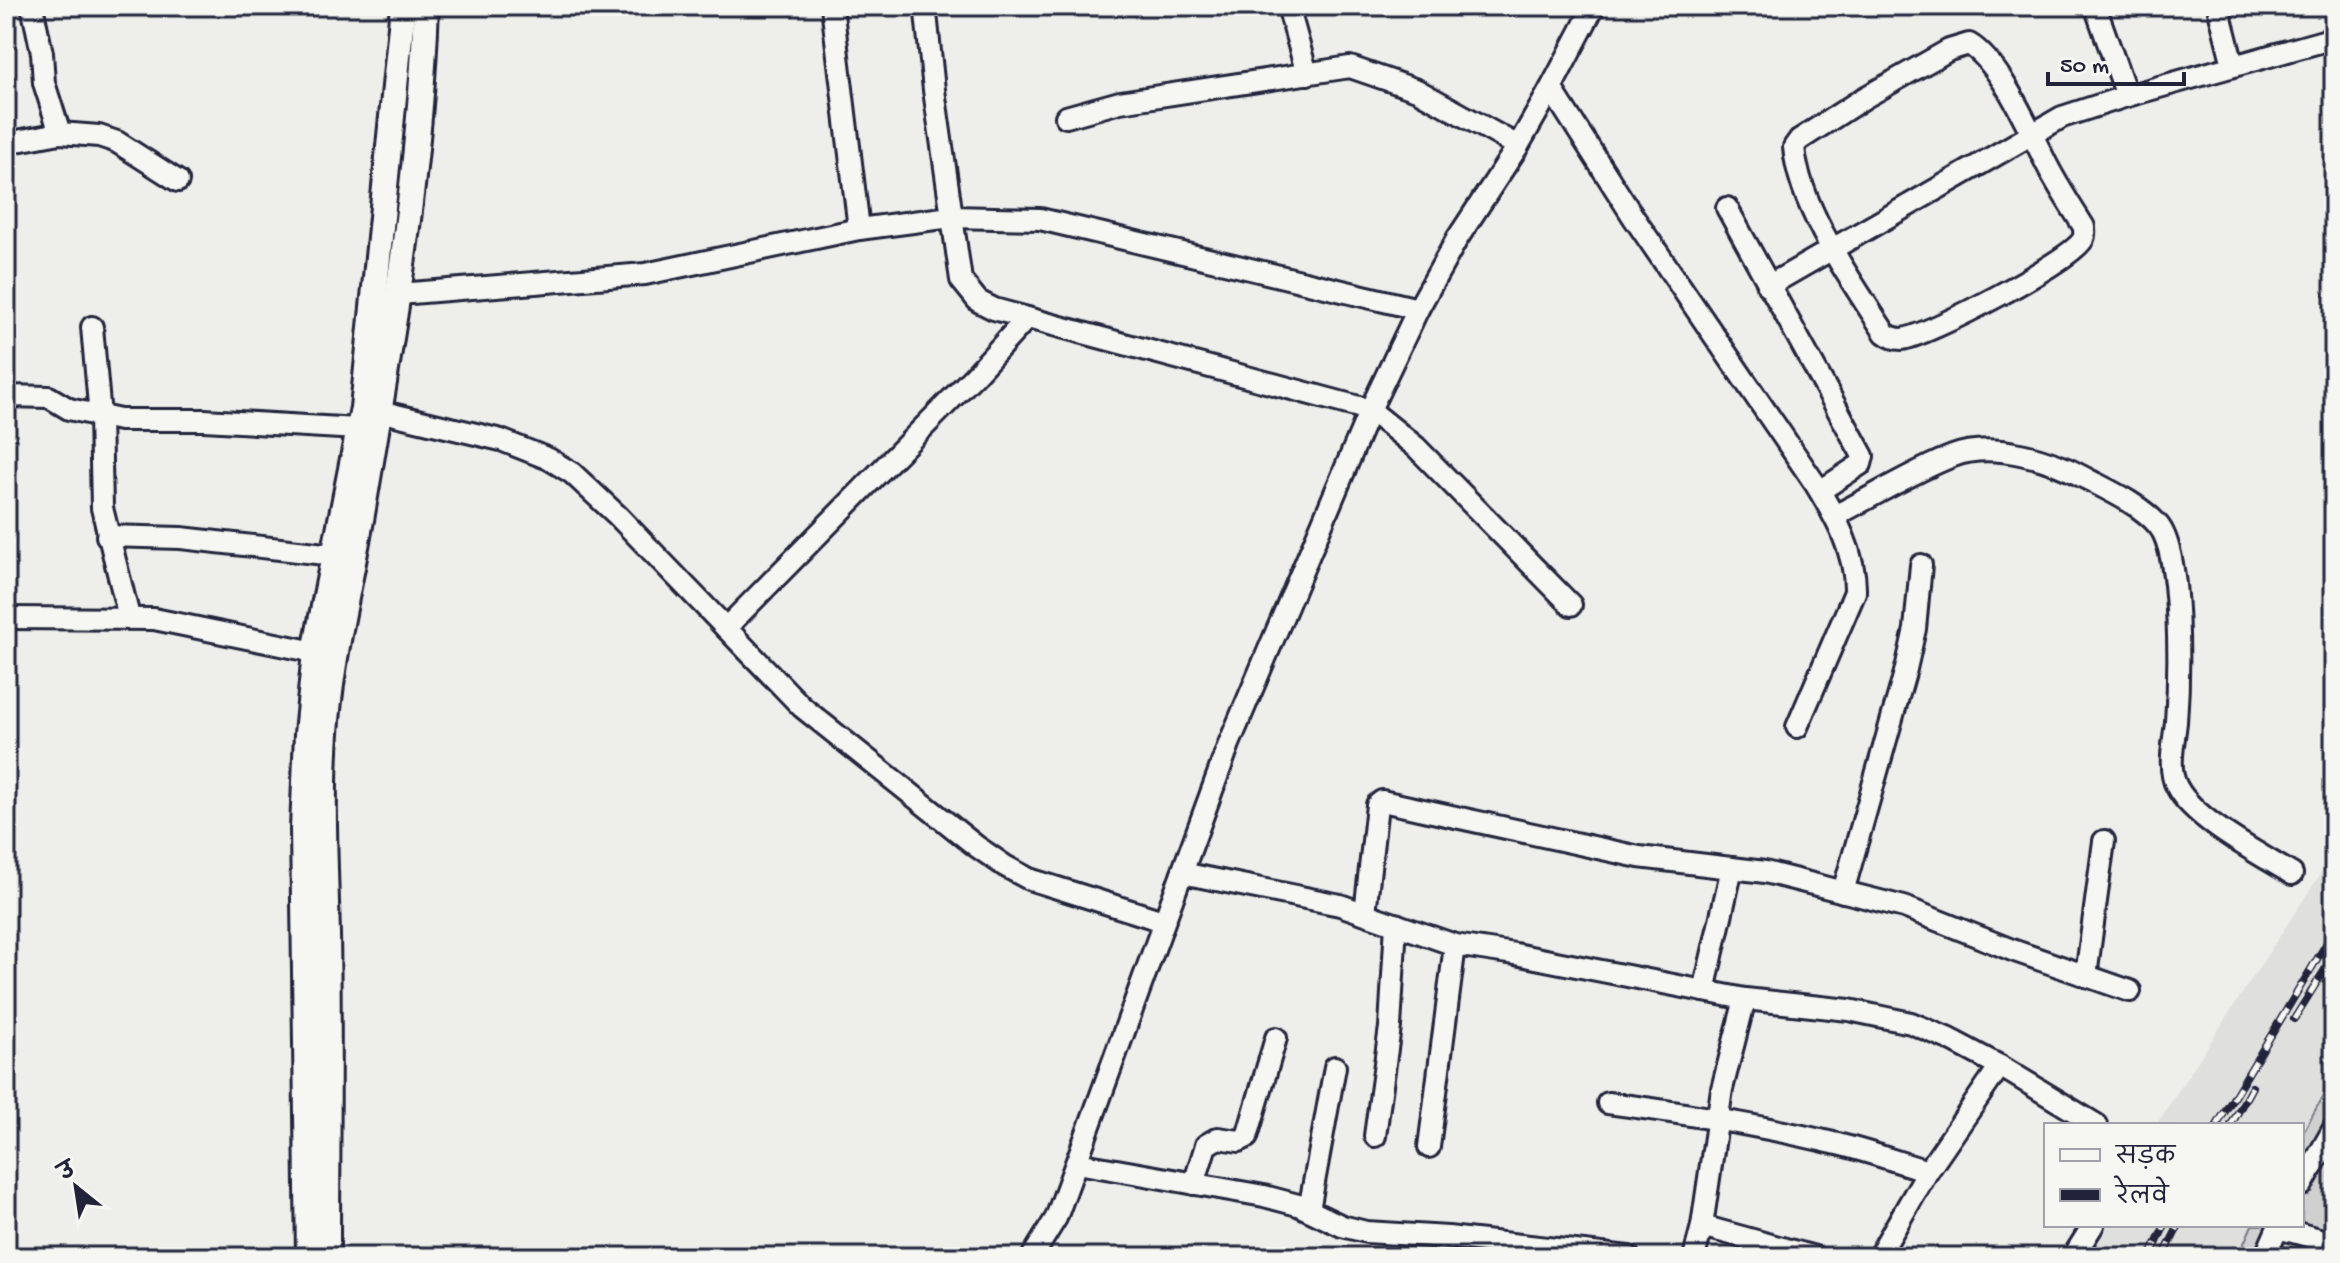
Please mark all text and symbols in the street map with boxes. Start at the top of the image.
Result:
scale bar [2048,36,2184,86]
text: 50 m [2060,53,2109,82]
legend [2044,1123,2304,1227]
text: सड़क [2114,1144,2177,1173]
north arrow [36,1147,116,1227]
text: उ [53,1157,83,1189]
text: रेलवे [2113,1175,2170,1213]

